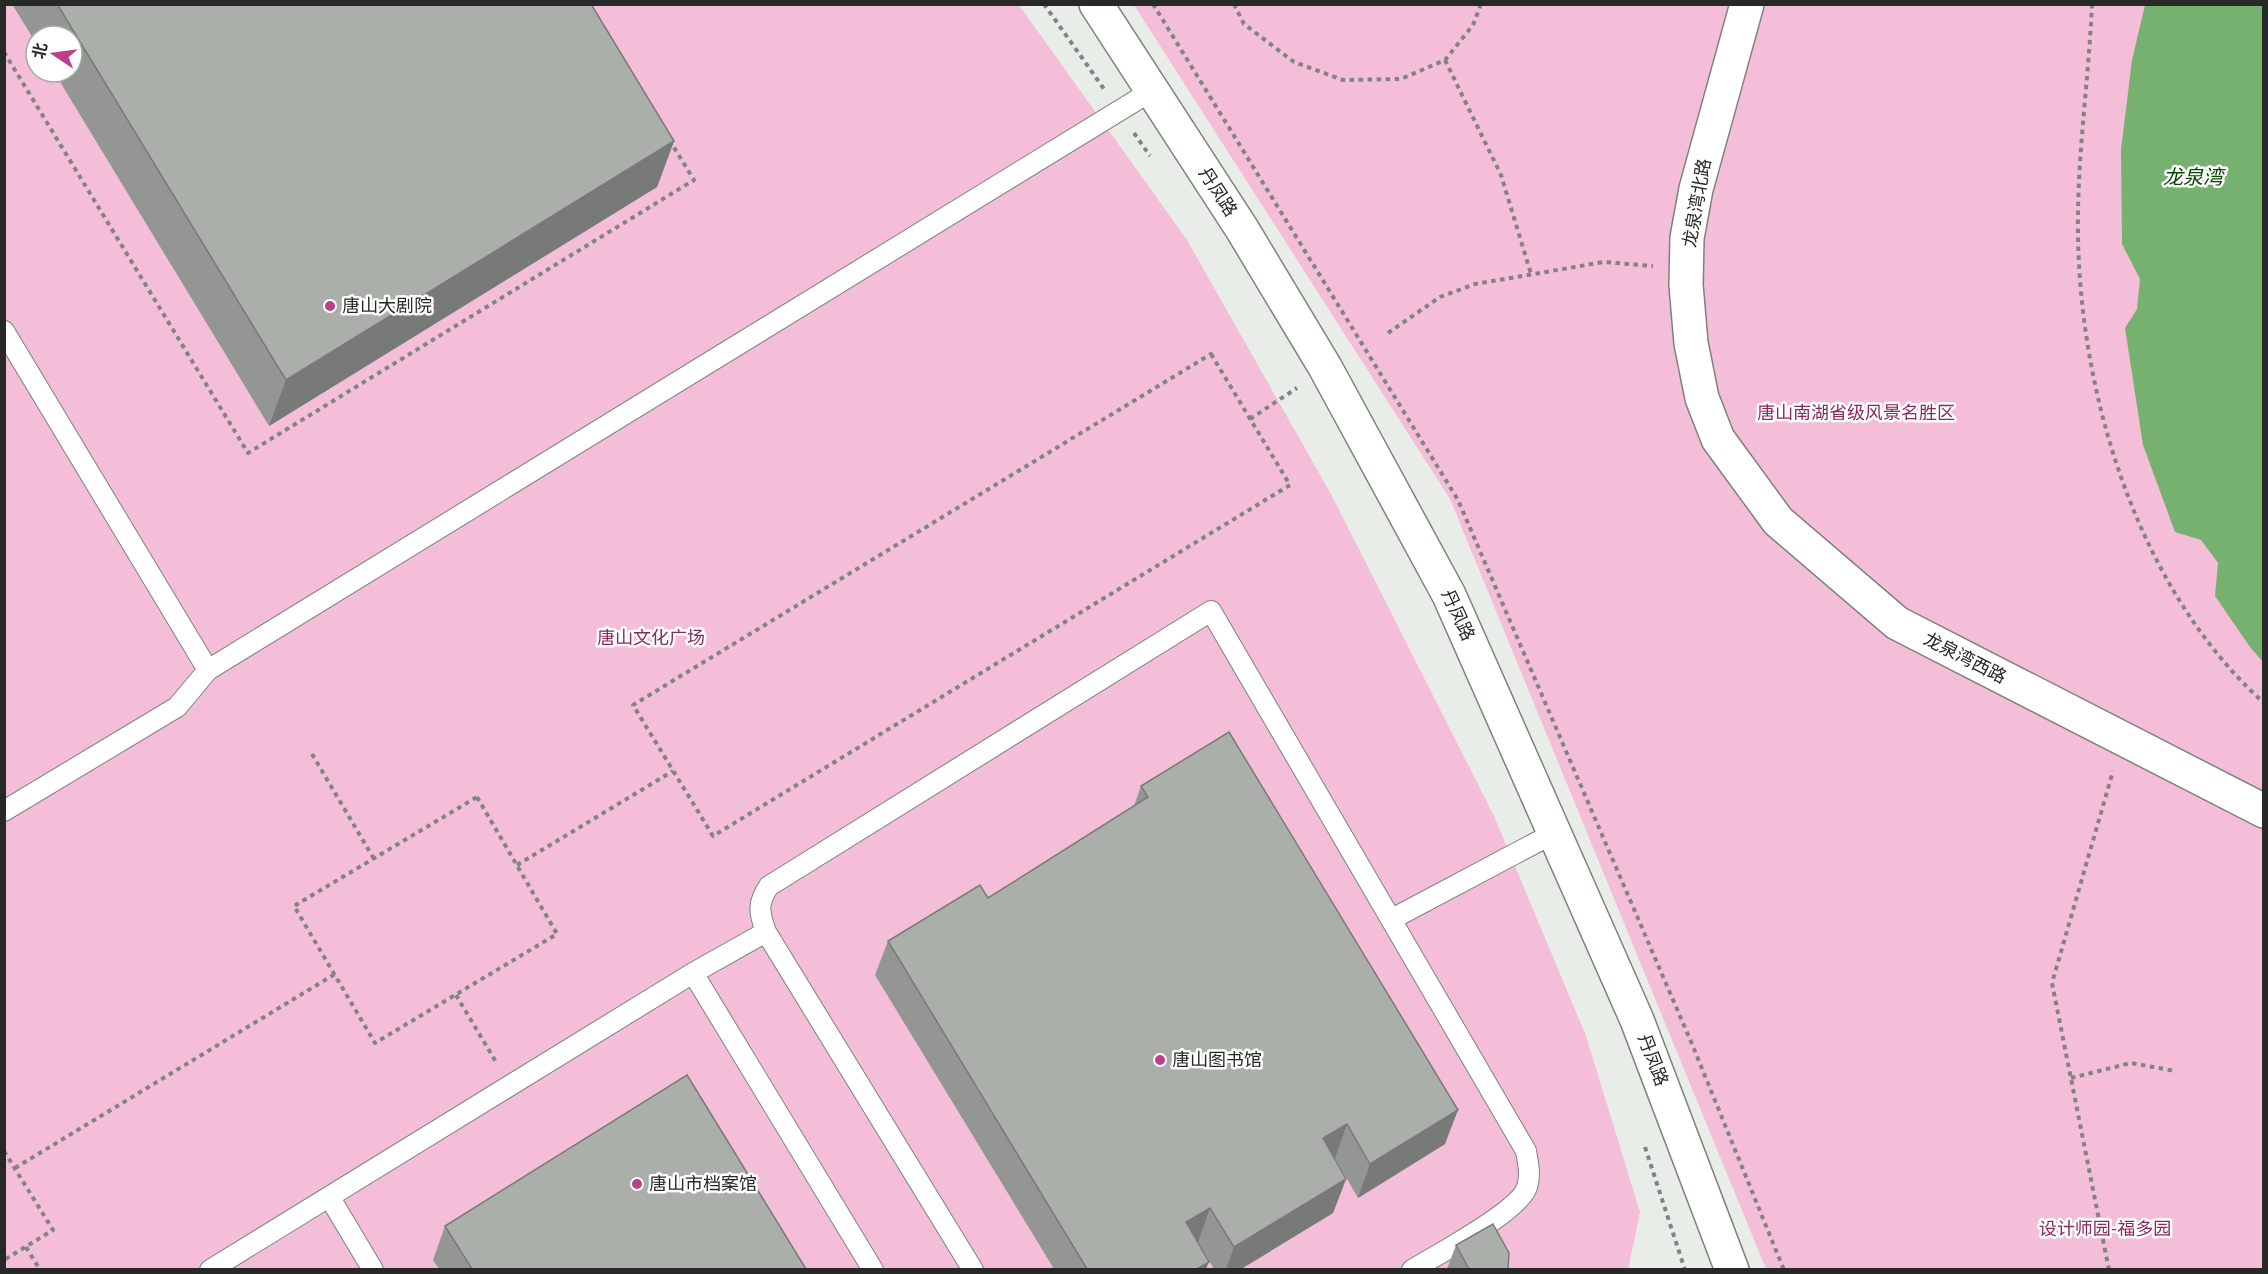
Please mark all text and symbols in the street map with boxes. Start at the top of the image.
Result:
north arrow [24,24,84,84]
text: 北 [28,41,51,61]
street label: 龙泉湾北路 [1677,157,1716,249]
street label: 丹凤路 [1194,163,1243,221]
water label: 龙泉湾 [2163,164,2226,190]
place label: 唐山大剧院 [342,294,432,317]
marker: 唐山大剧院 [323,299,337,313]
park label: 唐山南湖省级风景名胜区 [1757,401,1955,424]
street label: 丹凤路 [1437,585,1480,644]
park label: 唐山文化广场 [597,626,705,649]
street label: 龙泉湾西路 [1920,627,2011,688]
street label: 丹凤路 [1633,1030,1674,1089]
place label: 唐山图书馆 [1172,1048,1262,1071]
marker: 唐山图书馆 [1153,1053,1167,1067]
place label: 唐山市档案馆 [649,1172,757,1195]
marker: 唐山市档案馆 [630,1177,644,1191]
park label: 设计师园-福多园 [2039,1217,2171,1240]

